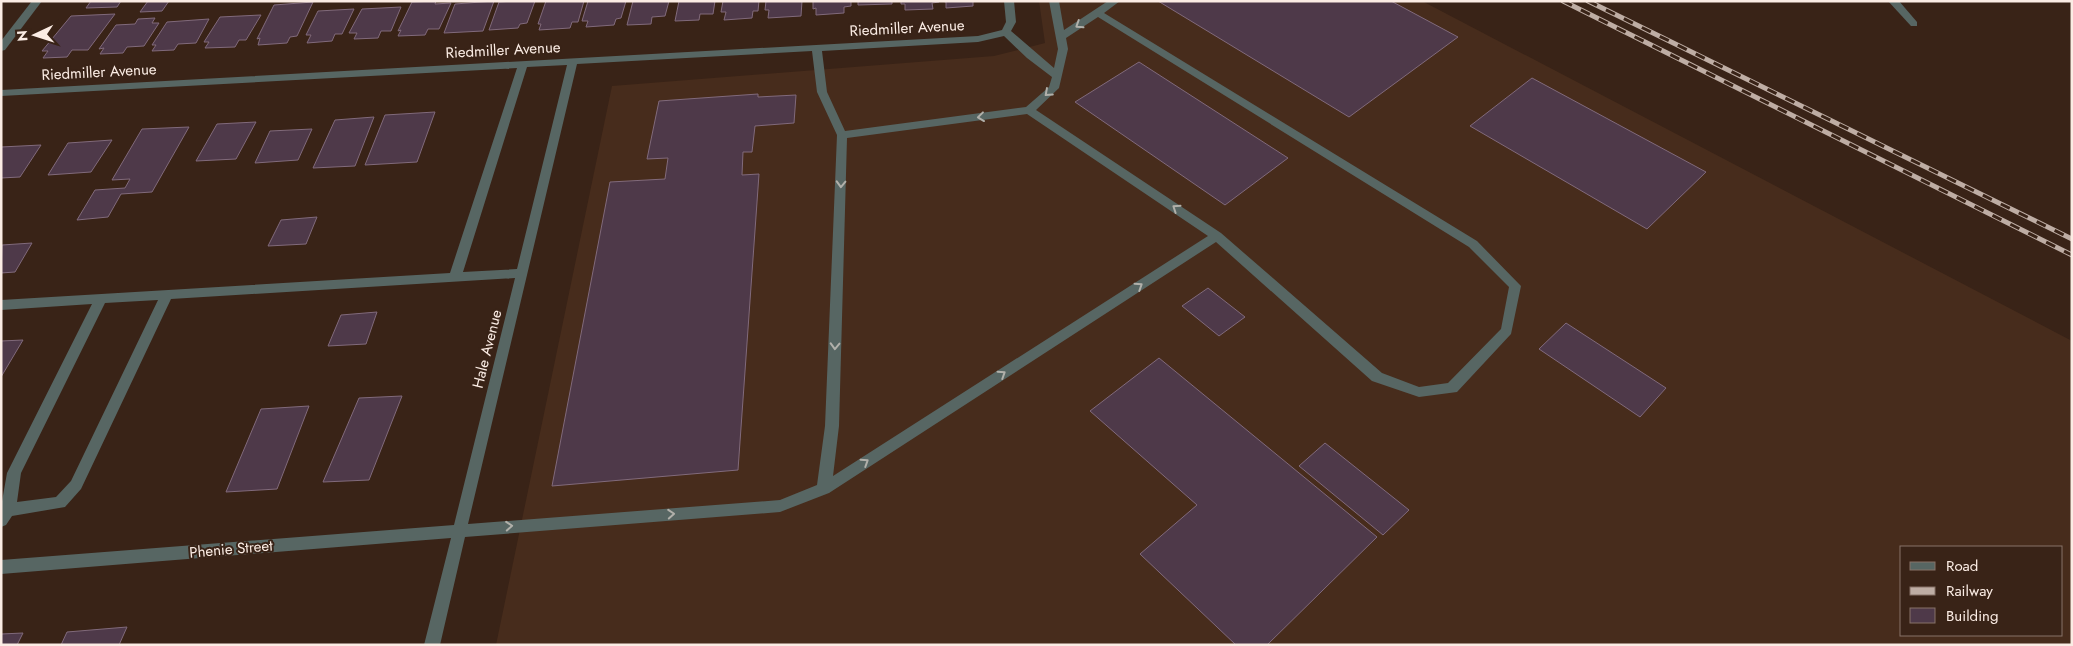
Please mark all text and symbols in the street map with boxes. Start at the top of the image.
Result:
north arrow [10,10,60,60]
street label: Riedmiller Avenue [849,14,965,42]
one-way arrow [1076,18,1085,28]
text: N [12,30,32,42]
street label: Riedmiller Avenue [445,36,561,64]
street label: Riedmiller Avenue [41,58,157,86]
one-way arrow [1045,87,1054,96]
one-way arrow [976,111,984,122]
one-way arrow [835,180,846,188]
one-way arrow [1173,205,1182,215]
one-way arrow [1133,283,1142,292]
street label: Hale Avenue [467,307,507,391]
one-way arrow [830,342,840,350]
one-way arrow [996,371,1006,380]
one-way arrow [860,459,869,468]
one-way arrow [667,509,675,520]
one-way arrow [505,521,513,532]
street label: Phenie Street [188,534,274,564]
legend [1900,546,2063,636]
text: Road [1946,555,1978,577]
text: Railway [1946,580,1993,602]
text: Building [1946,605,1998,627]

